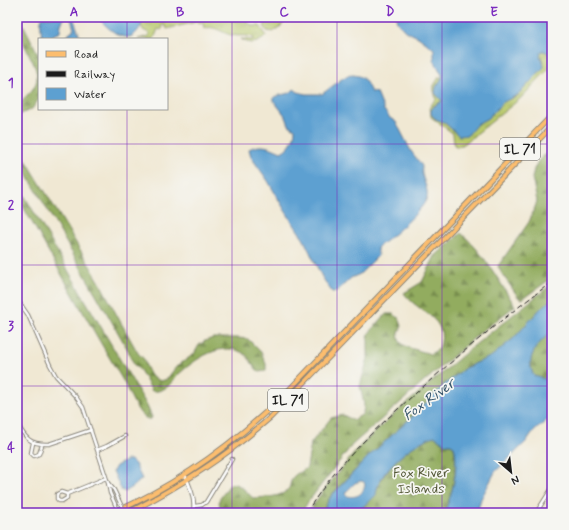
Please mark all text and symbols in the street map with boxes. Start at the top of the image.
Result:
text: A [70,4,78,21]
text: B [176,4,185,21]
text: C [279,4,289,21]
text: D [386,4,395,21]
text: E [490,4,498,21]
legend [38,38,168,110]
text: Road [74,47,98,63]
text: Railway [74,67,116,83]
text: 1 [8,75,14,92]
text: Water [74,87,106,103]
road number: IL 71 [500,138,540,160]
text: 2 [8,197,15,214]
text: 3 [8,318,14,335]
water label: Fox River [399,373,461,426]
road number: IL 71 [268,389,308,411]
text: 4 [7,440,15,457]
north arrow [491,452,531,492]
park label: Fox River Islands [393,464,449,498]
text: N [509,472,522,488]

